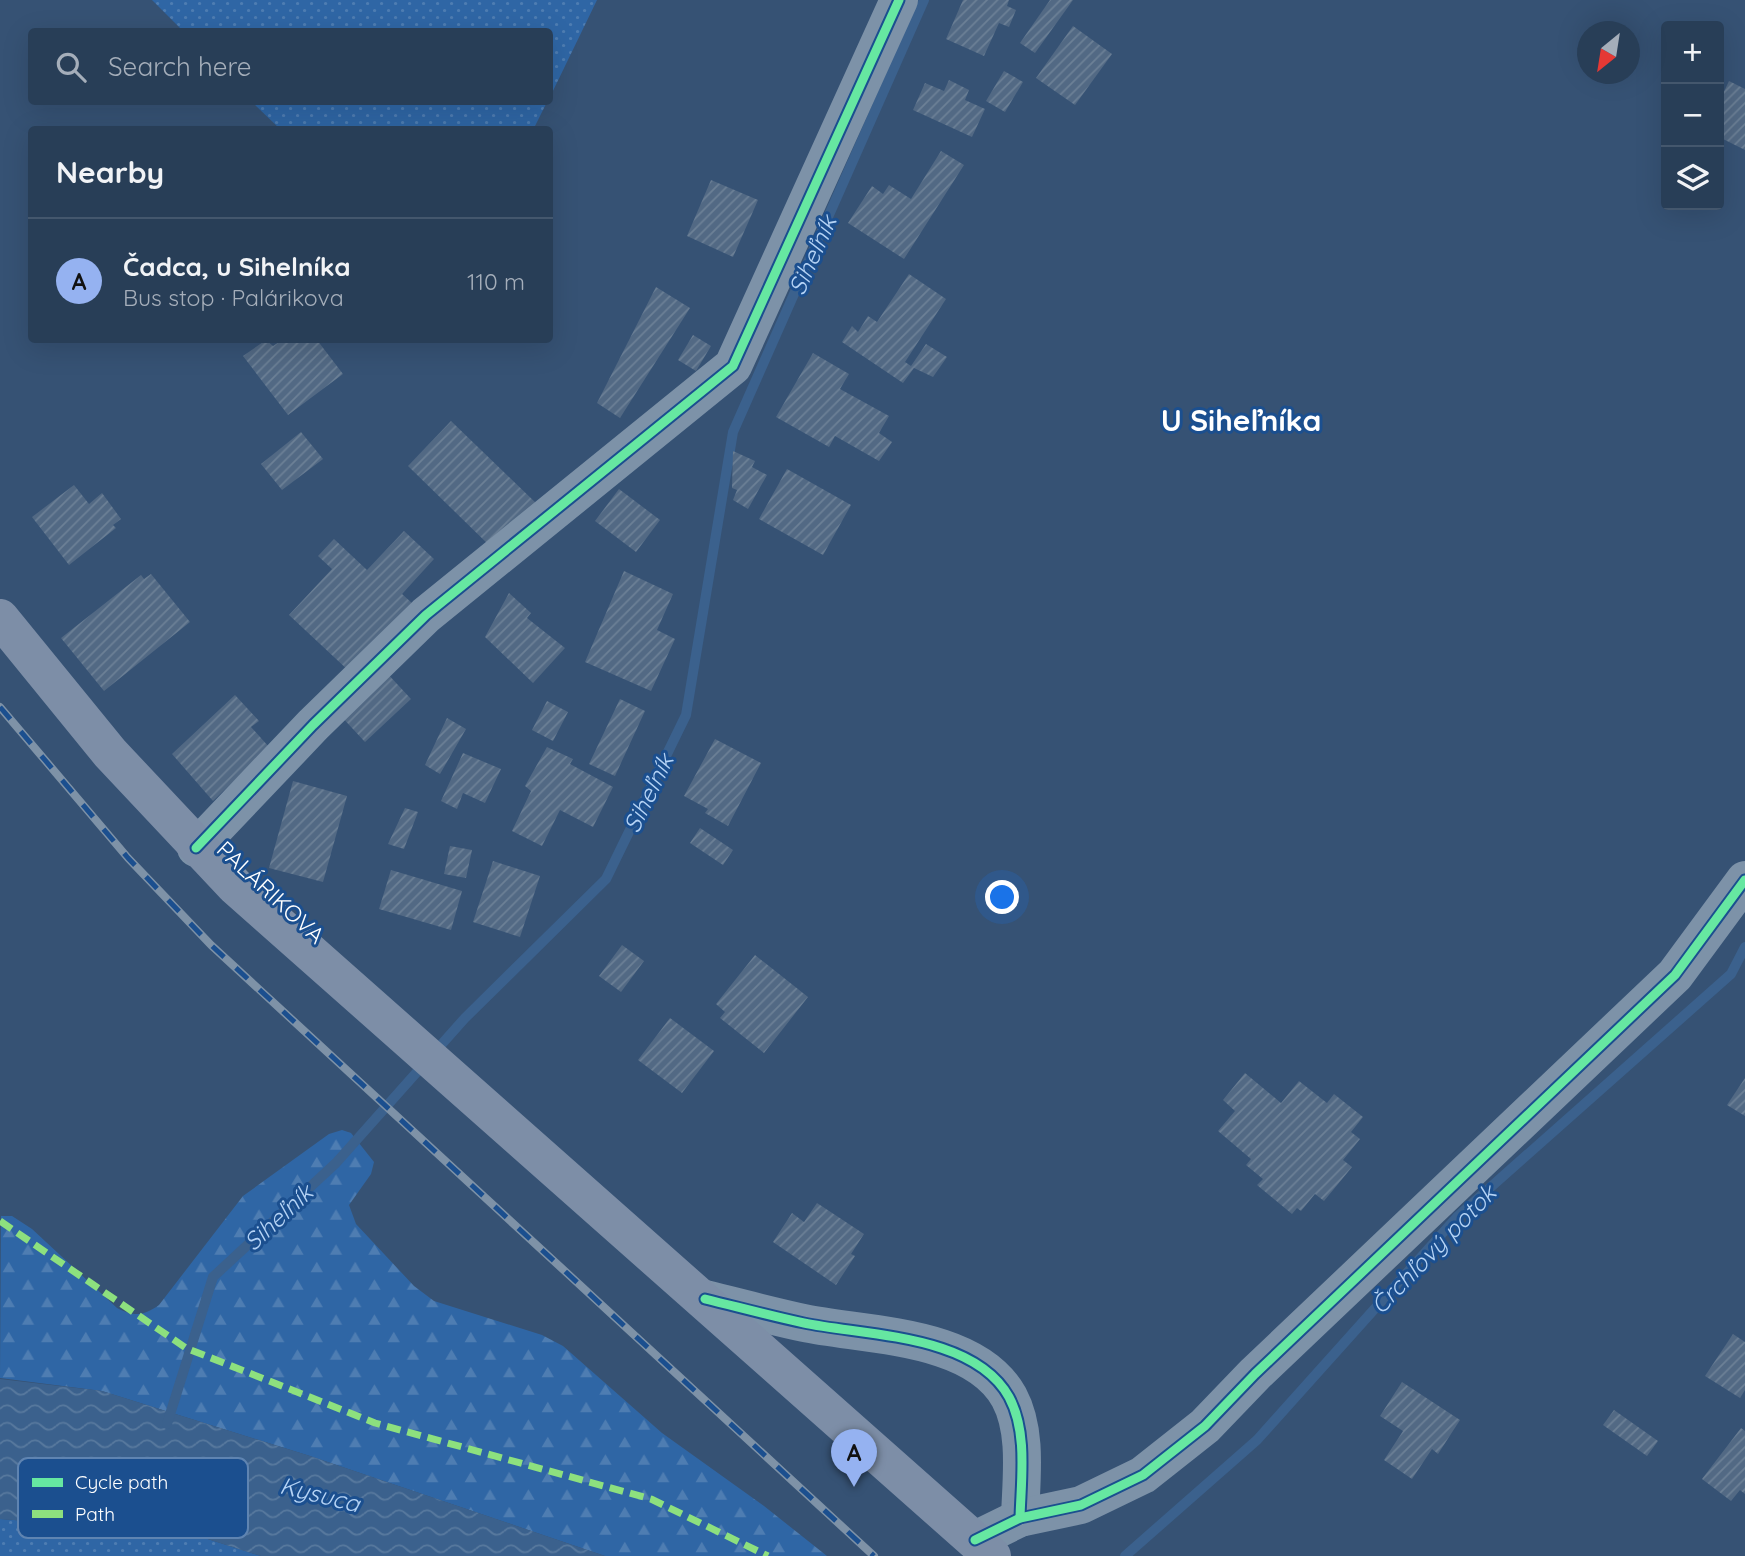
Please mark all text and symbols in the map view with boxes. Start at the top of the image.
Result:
north arrow [1577,21,1640,84]
map controls [1661,21,1724,210]
button: + [1661,21,1724,84]
search box [28,28,553,105]
icon: search [52,48,90,86]
text: Search here [108,50,252,83]
button: − [1661,84,1724,147]
button: layers [1661,147,1724,210]
text: Nearby [56,153,164,191]
water label: Siheľník [781,209,844,299]
text: Čadca, u Sihelníka [123,250,351,283]
text: A [72,267,86,296]
text: 110 m [467,267,525,296]
text: Bus stop · Palárikova [123,283,344,312]
district label: U Siheľníka [1161,401,1321,439]
water label: Siheľník [616,747,681,837]
street label: PALÁRIKOVA [211,834,331,950]
your location [985,880,1019,914]
water label: Siheľník [237,1176,320,1256]
water label: Črchľový potok [1364,1177,1504,1320]
pin: A [831,1429,877,1487]
legend [18,1458,248,1538]
text: Cycle path [75,1470,168,1494]
water label: Kysuca [277,1470,364,1519]
text: Path [75,1502,115,1526]

